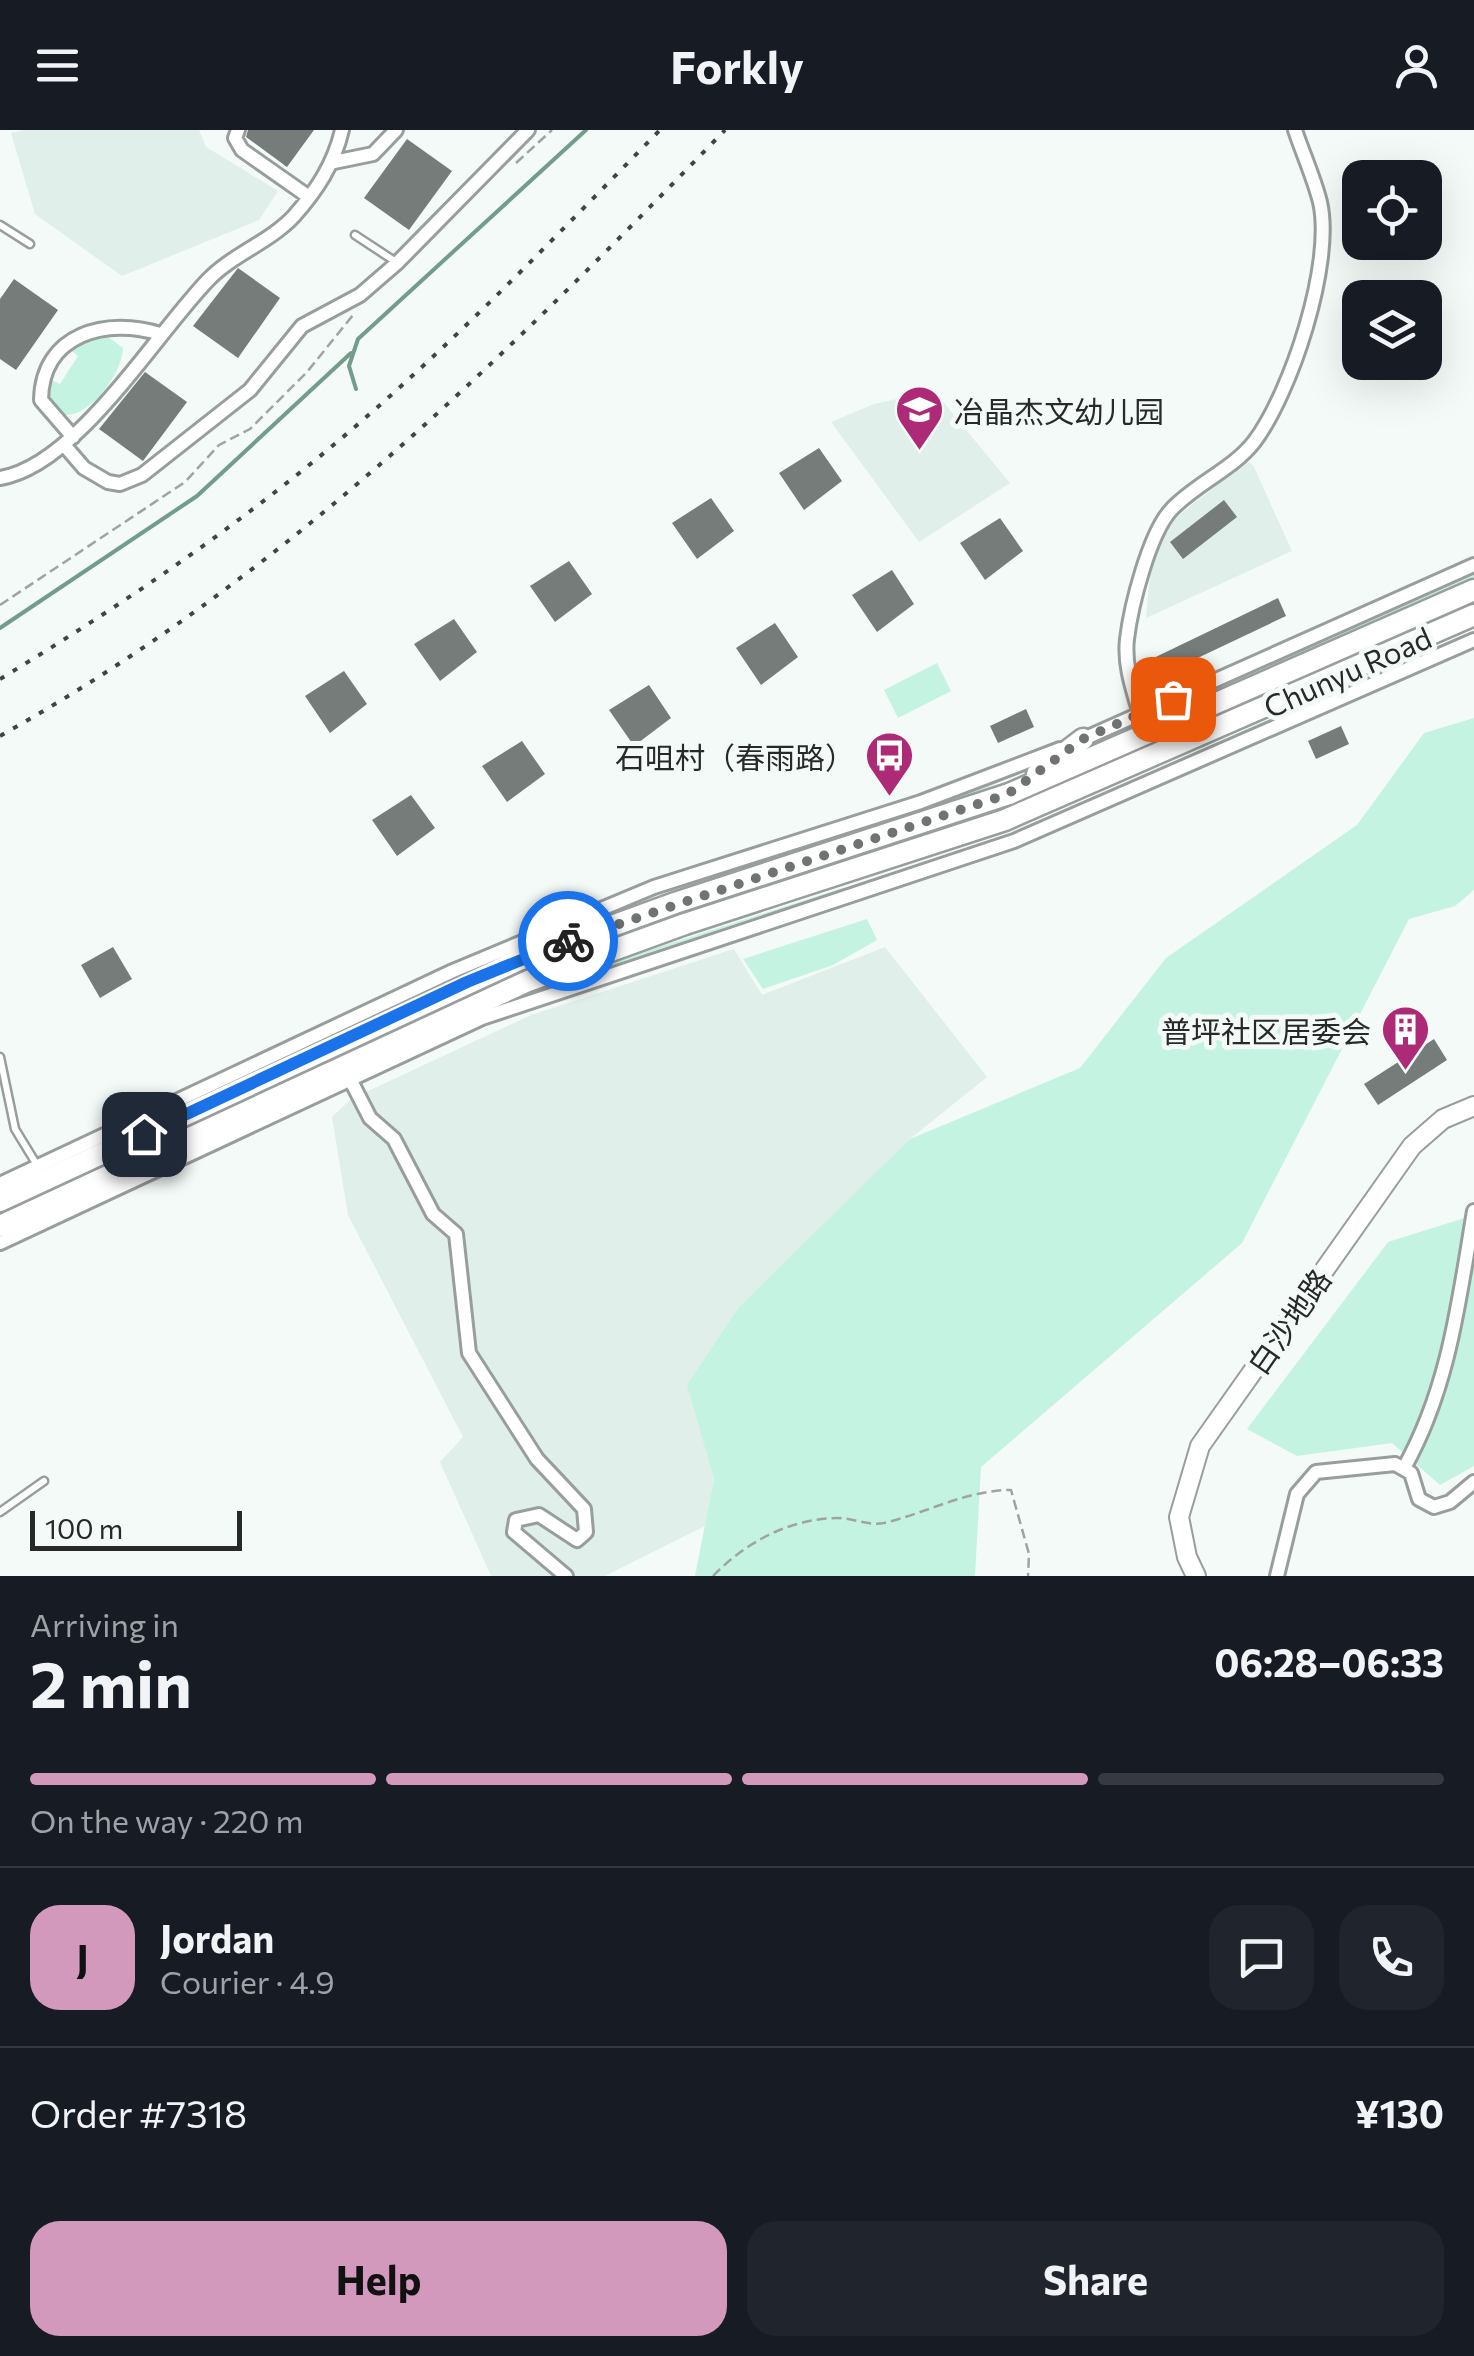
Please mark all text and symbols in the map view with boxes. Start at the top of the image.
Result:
icon: menu [30,38,85,93]
text: Forkly [670,38,804,93]
icon: person [1389,38,1444,93]
map controls [1342,160,1442,380]
button: locate [1342,160,1442,260]
button: layers [1342,280,1442,380]
school or university icon: 冶晶杰文幼儿园 [893,384,945,452]
place label: 冶晶杰文幼儿园 [954,392,1164,429]
street label: Chunyu Road [1258,618,1436,724]
pin [1131,657,1216,742]
icon: bag [1146,672,1201,727]
bus stop icon: 石咀村（春雨路） [864,730,916,798]
place label: 石咀村（春雨路） [615,738,855,775]
courier [518,891,618,991]
icon: bike [541,914,596,969]
building icon: 普坪社区居委会 [1380,1004,1432,1072]
place label: 普坪社区居委会 [1161,1012,1371,1049]
pin [102,1092,187,1177]
icon: home [117,1107,172,1162]
street label: 白沙地路 [1238,1261,1338,1381]
scale bar [30,1506,242,1550]
text: 100 m [45,1511,123,1545]
text: Arriving in [30,1604,179,1644]
text: 06:28–06:33 [1214,1638,1444,1685]
text: 2 min [30,1642,192,1721]
text: On the way · 220 m [30,1800,303,1840]
button: chat [1209,1905,1314,2010]
button: phone [1339,1905,1444,2010]
text: Jordan [160,1914,274,1961]
text: J [76,1934,89,1981]
text: Courier · 4.9 [160,1961,335,2001]
text: Order #7318 [30,2089,247,2136]
text: ¥130 [1355,2089,1444,2136]
button: Help [30,2221,727,2336]
button: Share [747,2221,1444,2336]

